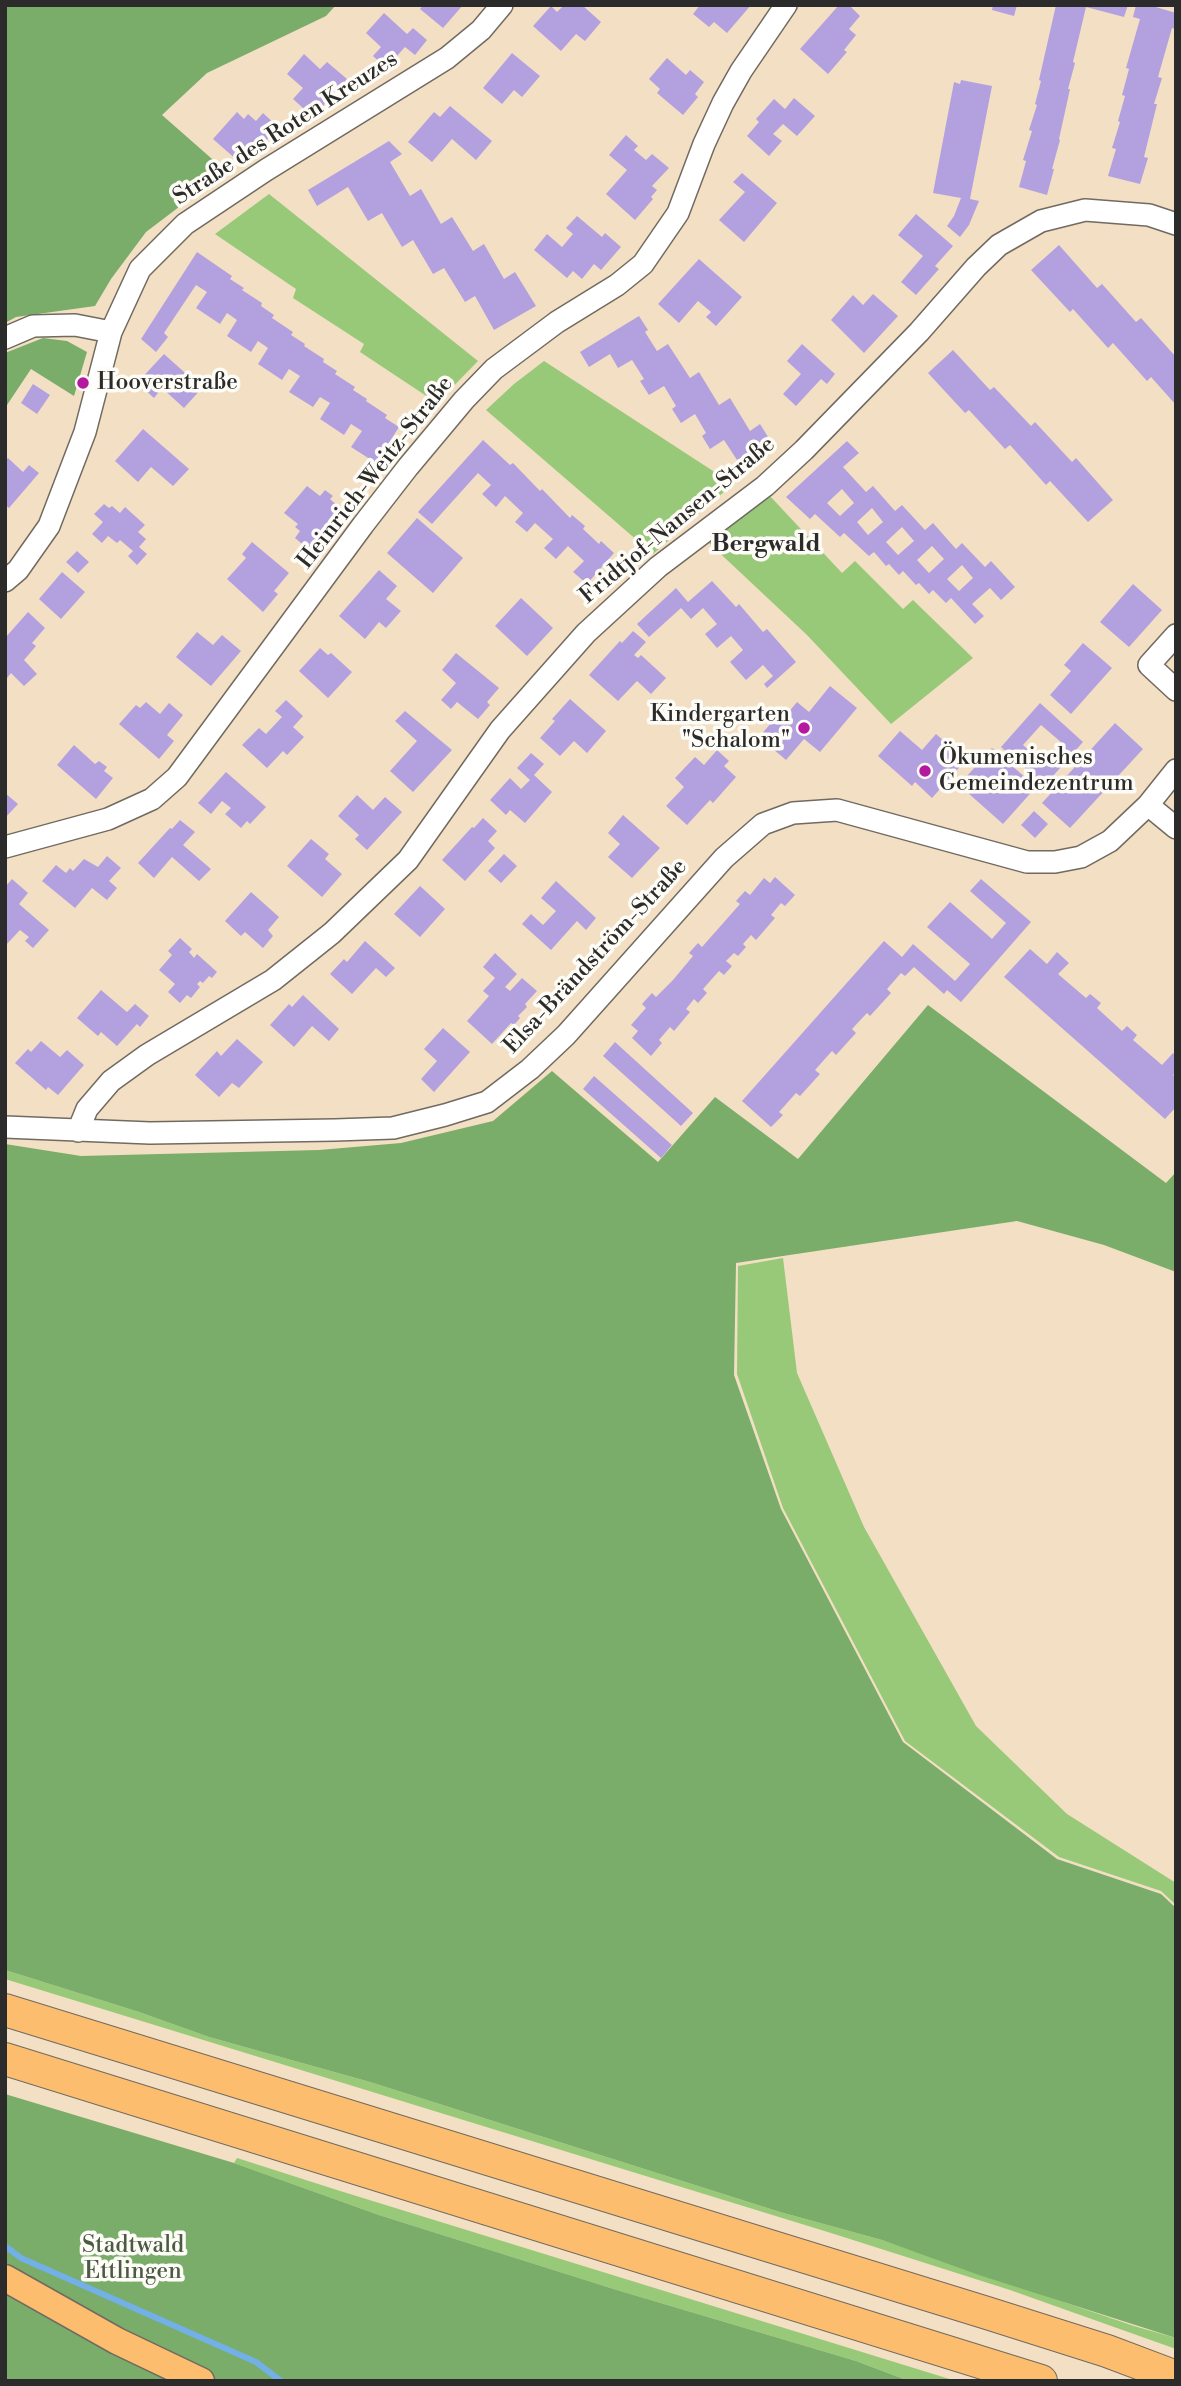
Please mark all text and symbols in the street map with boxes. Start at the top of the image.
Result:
street label: Straße des Roten Kreuzes [169,46,403,212]
place label: Hooverstraße [97,369,238,397]
street label: Heinrich-Weitz-Straße [292,371,460,575]
marker: Hooverstraße [75,375,91,391]
street label: Fridtjof-Nansen-Straße [575,431,781,611]
district label: Bergwald [711,531,821,559]
place label: Kindergarten "Schalom" [650,701,790,755]
marker: Kindergarten "Schalom" [796,720,812,736]
place label: Ökumenisches Gemeindezentrum [939,744,1134,798]
marker: Ökumenisches Gemeindezentrum [917,763,933,779]
street label: Elsa-Brändström-Straße [499,854,693,1060]
park label: Stadtwald Ettlingen [82,2232,184,2286]

